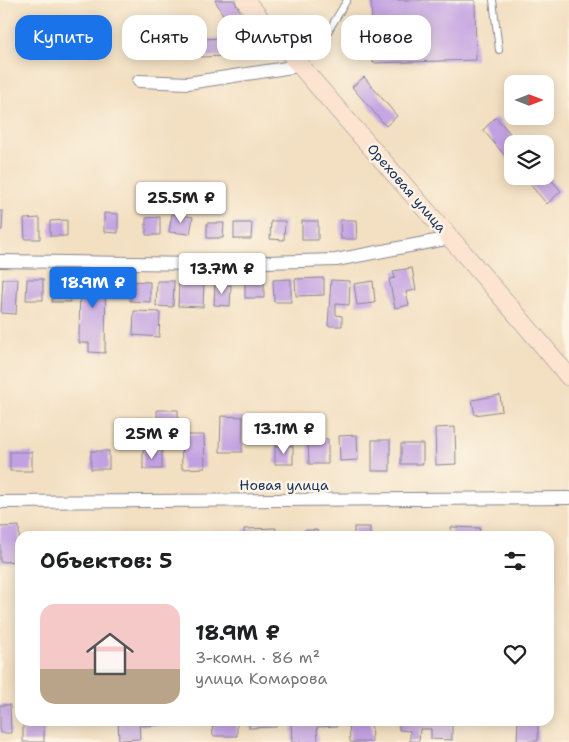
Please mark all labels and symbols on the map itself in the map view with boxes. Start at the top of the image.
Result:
north arrow [504,75,554,125]
street label: Ореховая улица [363,140,451,237]
pin: 25.5M ₽ [135,182,227,224]
pin: 13.7M ₽ [176,252,268,295]
pin: 18.9M ₽ [47,266,139,309]
pin: 13.1M ₽ [238,412,330,455]
pin: 25M ₽ [117,418,187,460]
street label: Новая улица [239,476,329,494]

